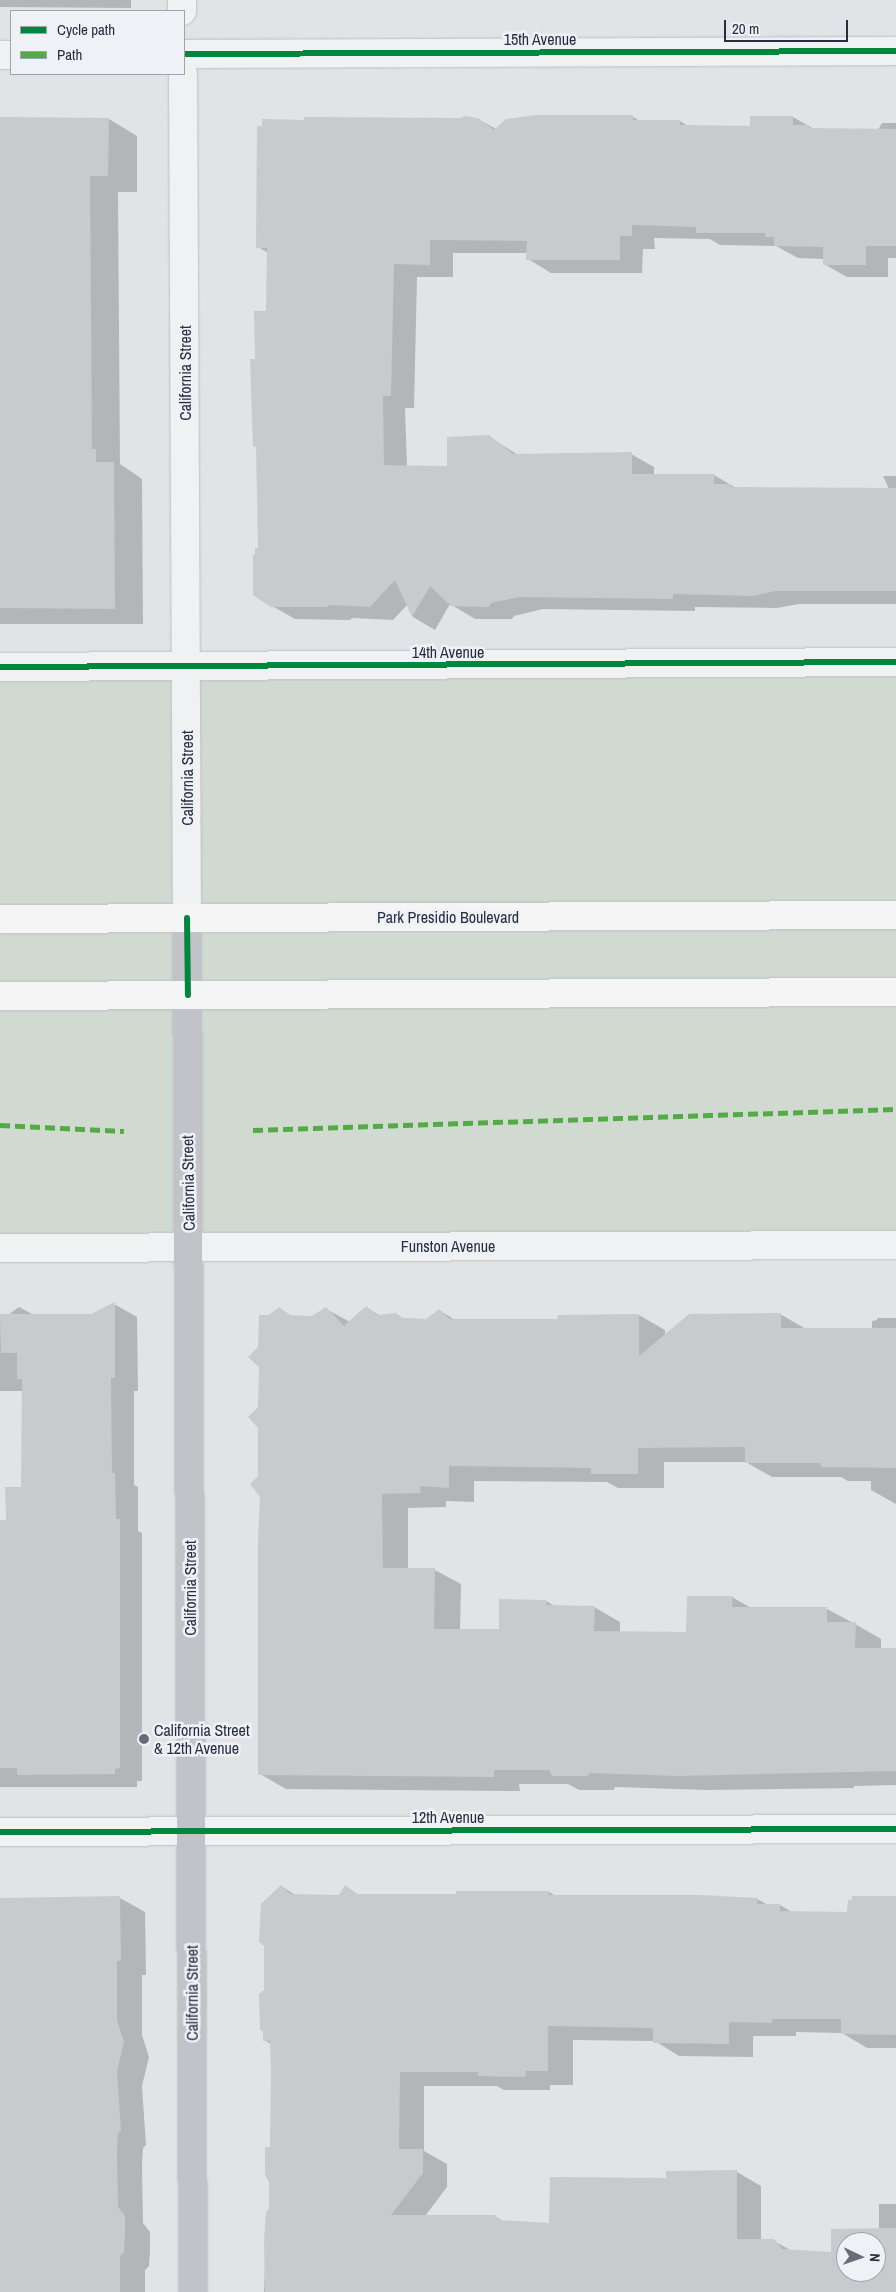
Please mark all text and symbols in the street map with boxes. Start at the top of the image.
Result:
legend [10,10,185,75]
scale bar [726,10,850,42]
text: 20 m [732,18,759,39]
text: Cycle path [57,19,115,40]
street label: 15th Avenue [503,29,577,49]
text: Path [57,44,82,65]
street label: California Street [175,325,195,421]
street label: 14th Avenue [411,642,485,662]
street label: California Street [177,730,197,826]
street label: Park Presidio Boulevard [377,907,519,927]
street label: California Street [178,1135,198,1231]
street label: Funston Avenue [400,1236,496,1256]
street label: California Street [180,1540,200,1636]
place label: California Street & 12th Avenue [154,1720,250,1758]
marker: California Street & 12th Avenue [138,1733,150,1745]
street label: 12th Avenue [411,1807,485,1827]
street label: California Street [182,1945,202,2041]
north arrow [836,2232,886,2282]
text: N [866,2253,884,2262]

